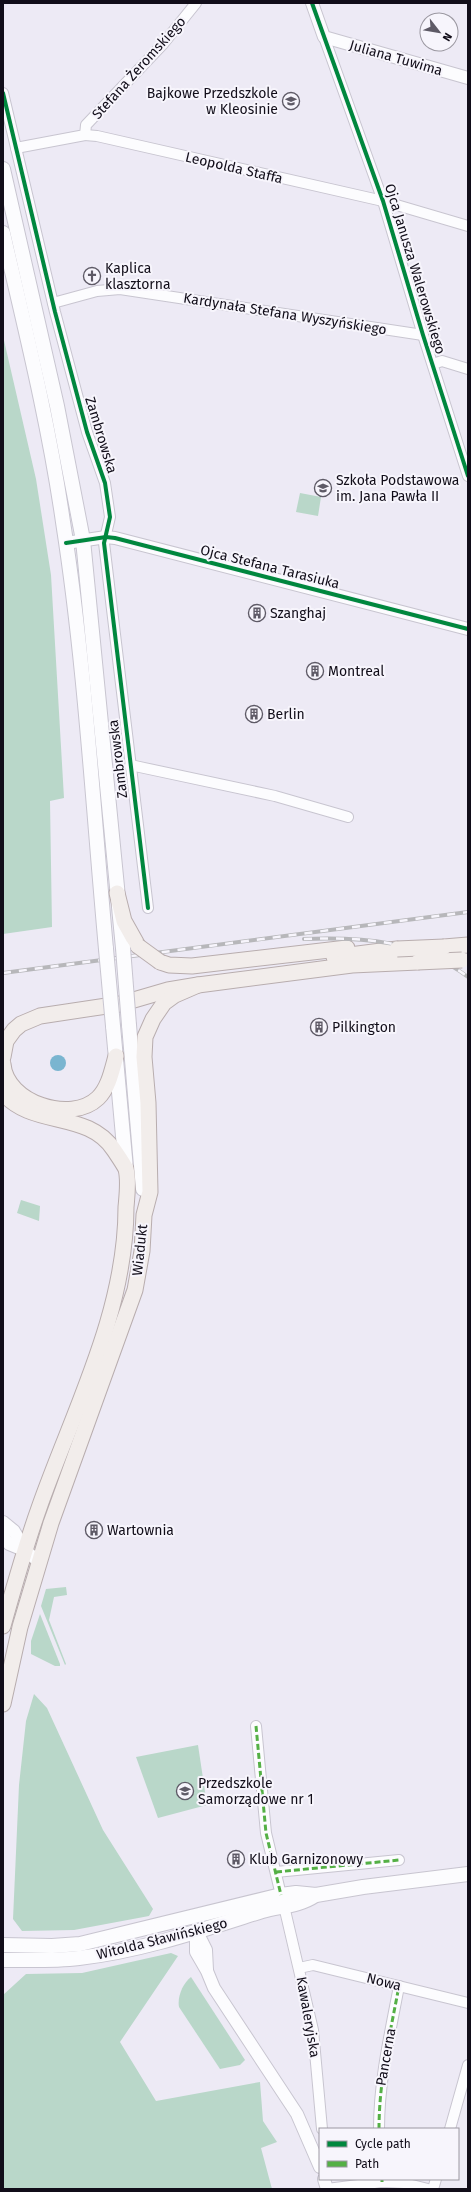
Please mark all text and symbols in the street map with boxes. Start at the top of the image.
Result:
north arrow [419,12,459,52]
street label: Stefana Żeromskiego [88,13,189,123]
text: N [440,30,455,43]
street label: Juliana Tuwima [347,37,445,79]
place label: Bajkowe Przedszkole w Kleosinie [147,85,278,118]
school or university icon: Bajkowe Przedszkole w Kleosinie [281,91,301,111]
street label: Leopolda Staffa [184,149,284,187]
street label: Ojca Janusza Walerowskiego [381,182,449,356]
place label: Kaplica klasztorna [105,260,171,293]
church icon: Kaplica klasztorna [82,266,102,286]
street label: Kardynała Stefana Wyszyńskiego [182,290,388,338]
street label: Zambrowska [81,395,121,475]
place label: Szkoła Podstawowa im. Jana Pawła II [336,472,459,505]
school or university icon: Szkoła Podstawowa im. Jana Pawła II [313,478,333,498]
street label: Ojca Stefana Tarasiuka [199,541,341,593]
building icon: Szanghaj [247,603,267,623]
place label: Szanghaj [270,605,326,622]
building icon: Montreal [305,661,325,681]
place label: Montreal [328,663,384,680]
building icon: Berlin [244,704,264,724]
place label: Berlin [267,706,305,723]
street label: Zambrowska [105,719,131,799]
building icon: Pilkington [309,1017,329,1037]
place label: Pilkington [332,1019,396,1036]
street label: Wiadukt [129,1222,151,1277]
building icon: Wartownia [84,1520,104,1540]
place label: Wartownia [107,1522,174,1539]
place label: Przedszkole Samorządowe nr 1 [198,1775,314,1808]
school or university icon: Przedszkole Samorządowe nr 1 [175,1781,195,1801]
building icon: Klub Garnizonowy [226,1849,246,1869]
place label: Klub Garnizonowy [249,1851,363,1868]
street label: Witolda Sławińskiego [95,1915,229,1963]
street label: Nowa [365,1969,403,1995]
street label: Kawaleryjska [293,1975,323,2059]
street label: Pancerna [373,2027,399,2087]
legend [319,2128,459,2180]
text: Cycle path [355,2137,411,2151]
text: Path [355,2157,379,2171]

